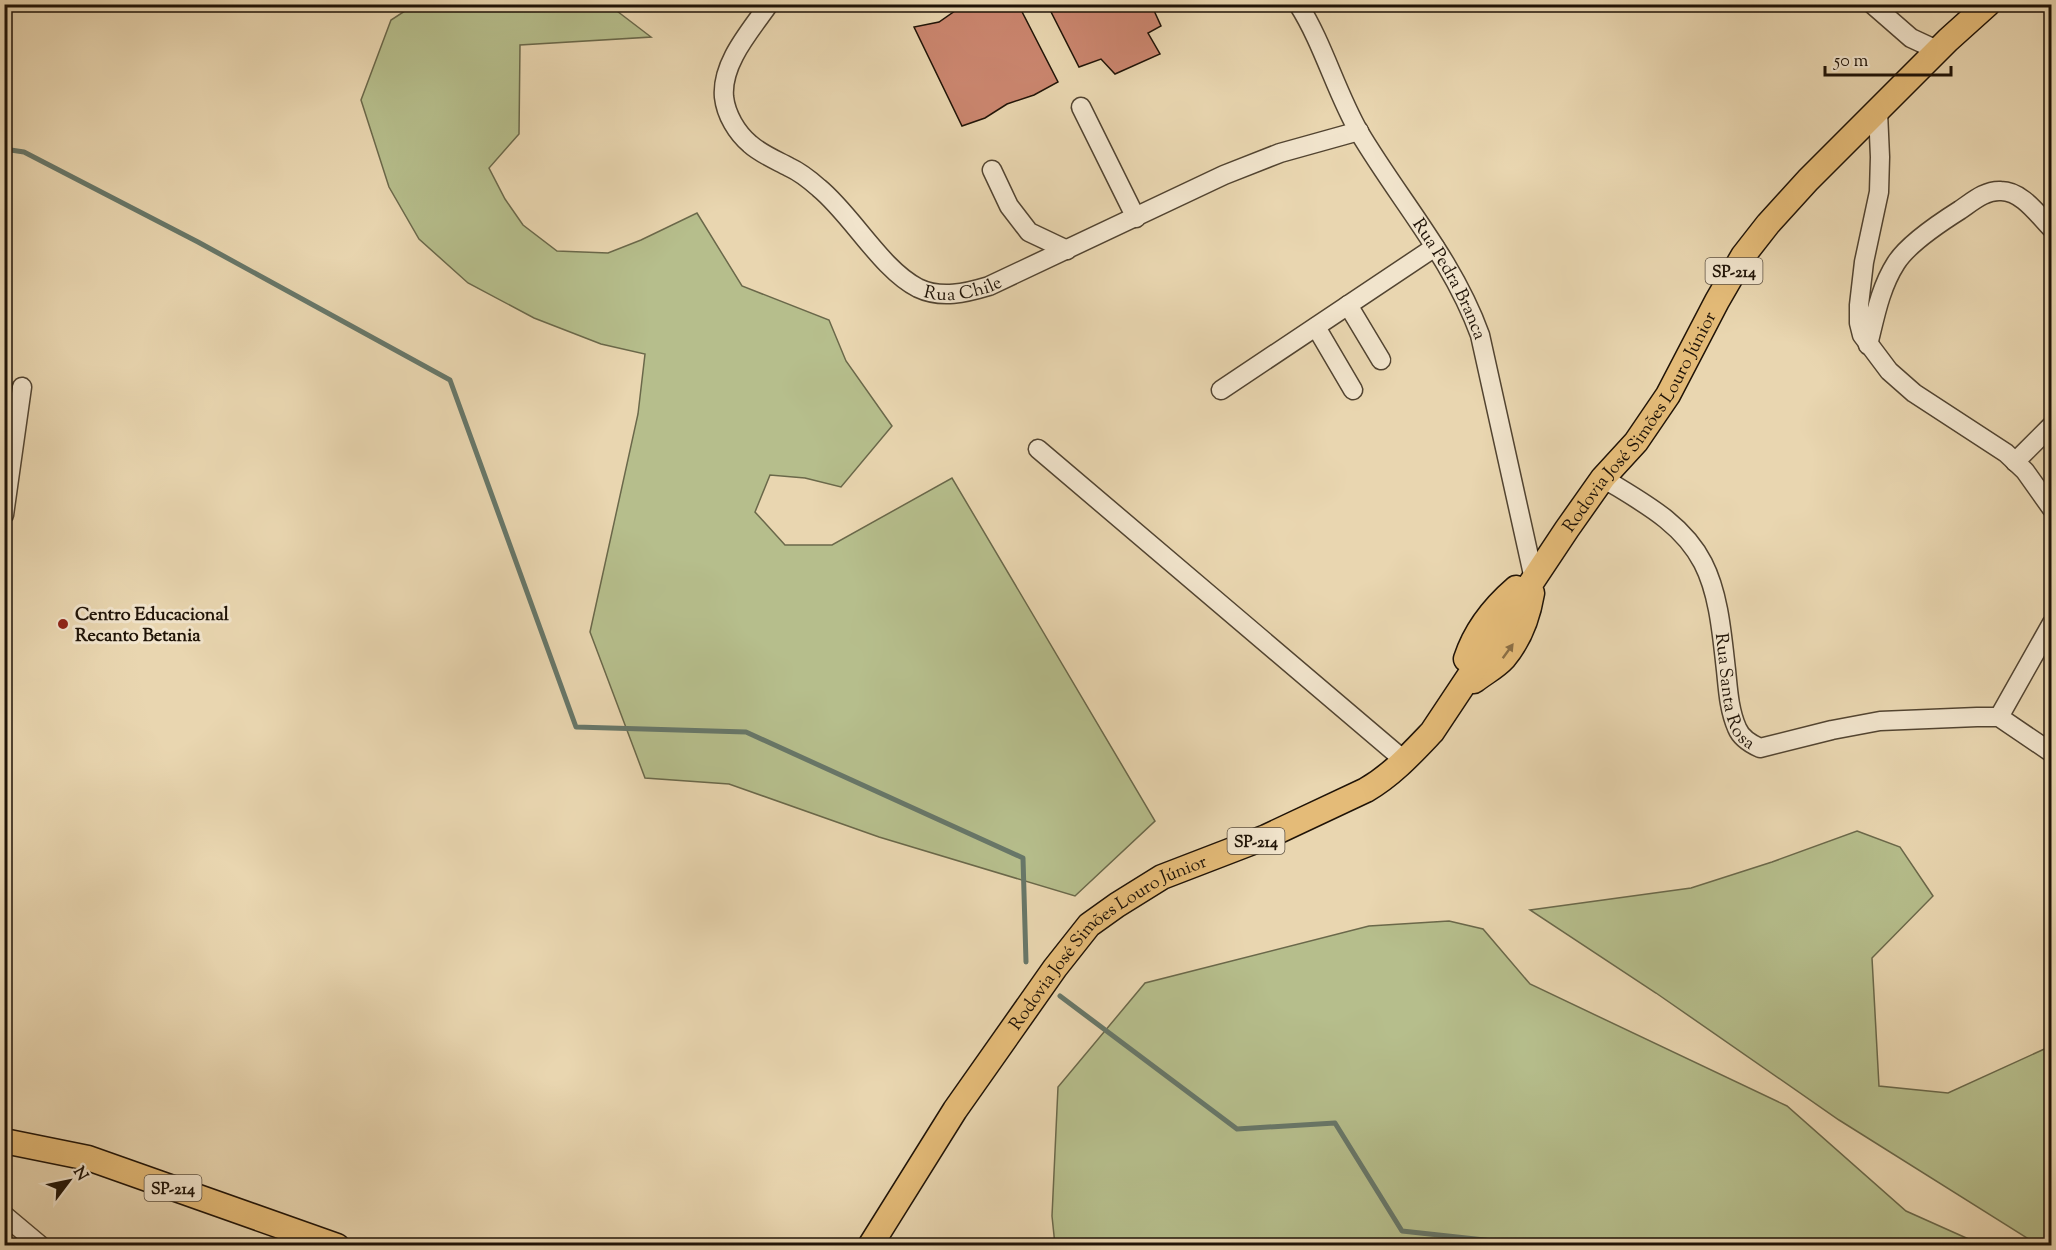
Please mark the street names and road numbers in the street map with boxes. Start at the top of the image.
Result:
street label: Rua Pedra Branca [1405,214,1492,344]
road number: SP-214 [1706,258,1762,284]
street label: Rua Chile [921,271,1007,309]
street label: Rodovia José Simões Louro Júnior [1557,308,1724,539]
street label: Rua Santa Rosa [1707,632,1759,757]
road number: SP-214 [1228,828,1284,854]
street label: Rodovia José Simões Louro Júnior [1004,850,1211,1036]
road number: SP-214 [144,1175,201,1201]

